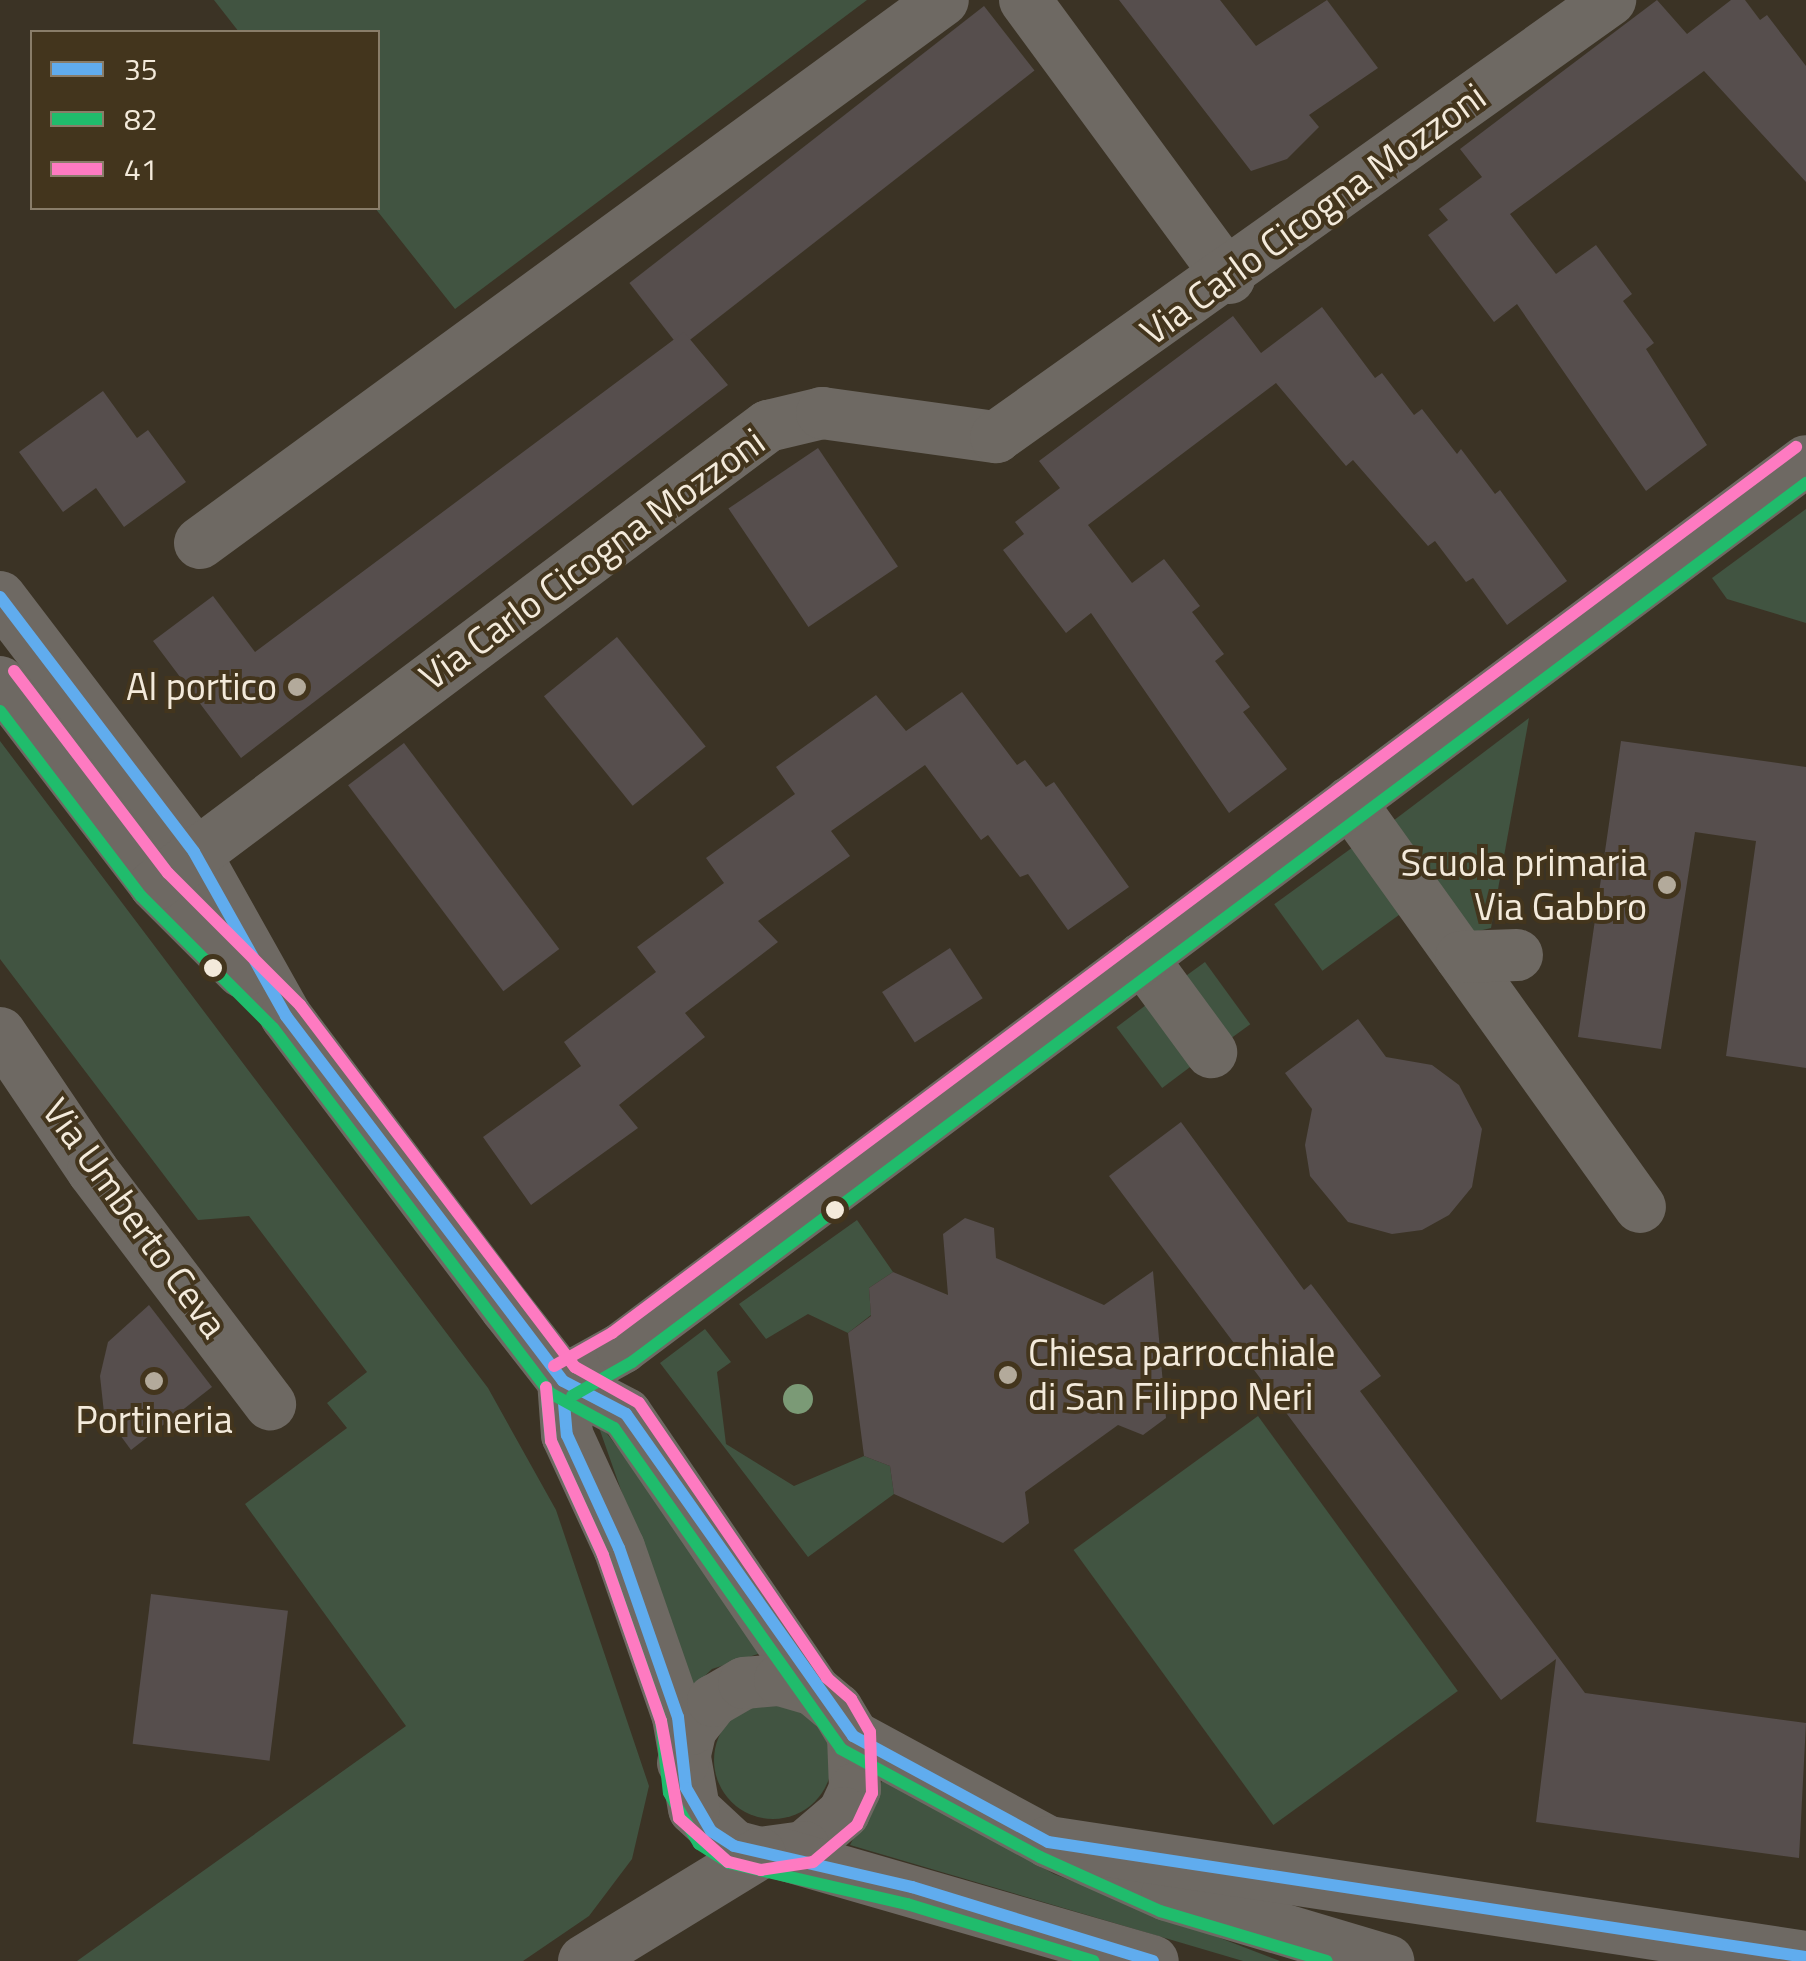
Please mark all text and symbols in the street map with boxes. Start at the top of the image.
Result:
legend [30,30,380,210]
text: 35 [124,46,158,92]
street label: Via Carlo Cicogna Mozzoni [1131,73,1495,355]
text: 82 [124,96,158,142]
text: 41 [124,146,158,192]
street label: Via Carlo Cicogna Mozzoni [410,418,774,700]
place label: Al portico [126,664,277,710]
marker: Al portico [286,676,308,698]
place label: Scuola primaria Via Gabbro [1401,840,1647,929]
marker: Scuola primaria Via Gabbro [1656,874,1678,896]
unlabelled marker [203,958,223,978]
street label: Via Umberto Ceva [33,1090,237,1346]
unlabelled marker [825,1200,845,1220]
place label: Chiesa parrocchiale di San Filippo Neri [1028,1330,1335,1420]
marker: Chiesa parrocchiale di San Filippo Neri [997,1364,1019,1386]
marker: Portineria [143,1370,165,1392]
place label: Portineria [75,1397,233,1443]

